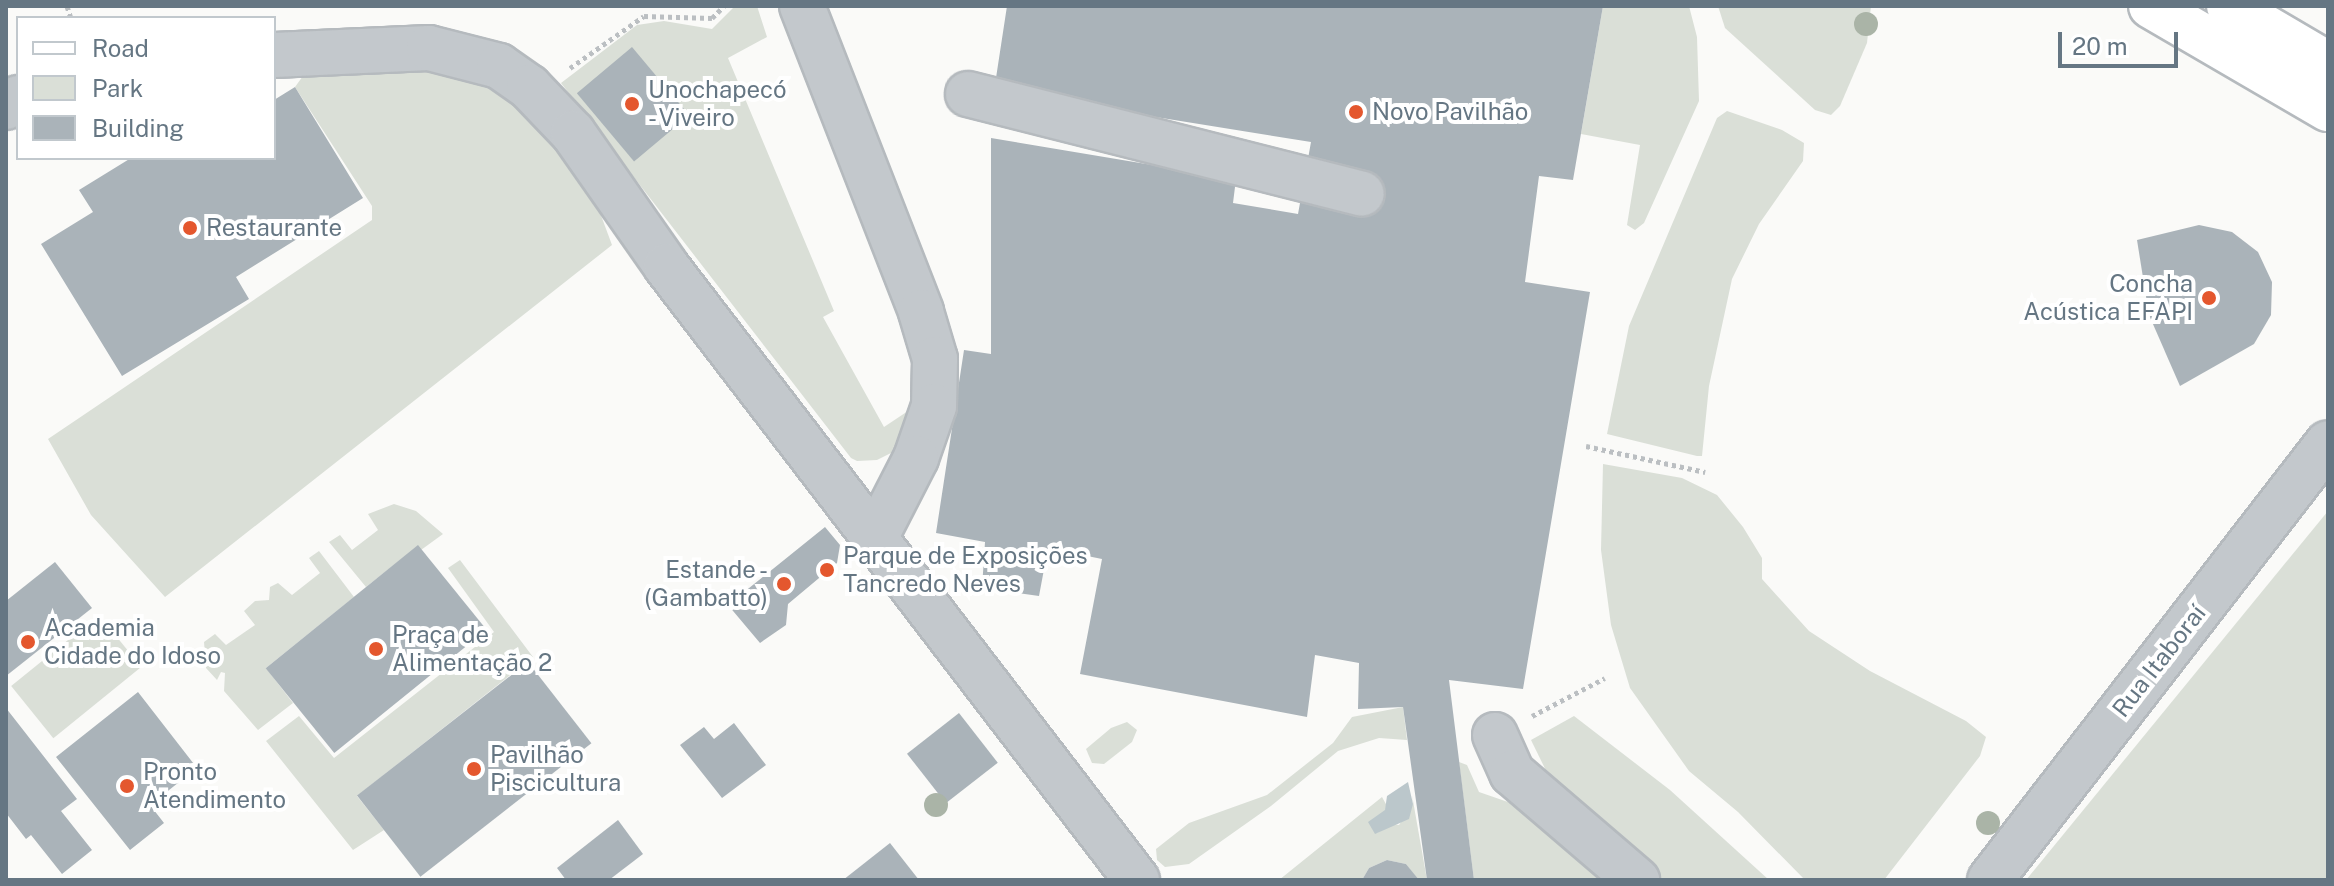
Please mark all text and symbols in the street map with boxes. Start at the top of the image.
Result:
legend [16,16,276,160]
scale bar [2062,16,2182,66]
text: 20 m [2072,32,2128,60]
text: Road [92,34,149,62]
text: Park [92,74,143,102]
place label: Unochapecó - Viveiro [648,76,787,132]
marker: Unochapecó - Viveiro [623,95,641,113]
place label: Novo Pavilhão [1372,98,1528,126]
marker: Novo Pavilhão [1347,103,1365,121]
text: Building [92,114,184,142]
place label: Restaurante [206,214,342,242]
marker: Restaurante [181,219,199,237]
place label: Concha Acústica EFAPI [2023,270,2193,326]
marker: Concha Acústica EFAPI [2200,289,2218,307]
place label: Parque de Exposições Tancredo Neves [843,542,1088,598]
place label: Estande - (Gambatto) [644,556,768,612]
marker: Parque de Exposições Tancredo Neves [818,561,836,579]
marker: Estande - (Gambatto) [775,575,793,593]
street label: Rua Itaboraí [2106,599,2212,723]
place label: Academia Cidade do Idoso [44,614,222,670]
place label: Praça de Alimentação 2 [392,621,552,677]
marker: Academia Cidade do Idoso [19,633,37,651]
marker: Praça de Alimentação 2 [367,640,385,658]
place label: Pavilhão Piscicultura [490,741,621,797]
place label: Pronto Atendimento [143,758,286,814]
marker: Pavilhão Piscicultura [465,760,483,778]
marker: Pronto Atendimento [118,777,136,795]

